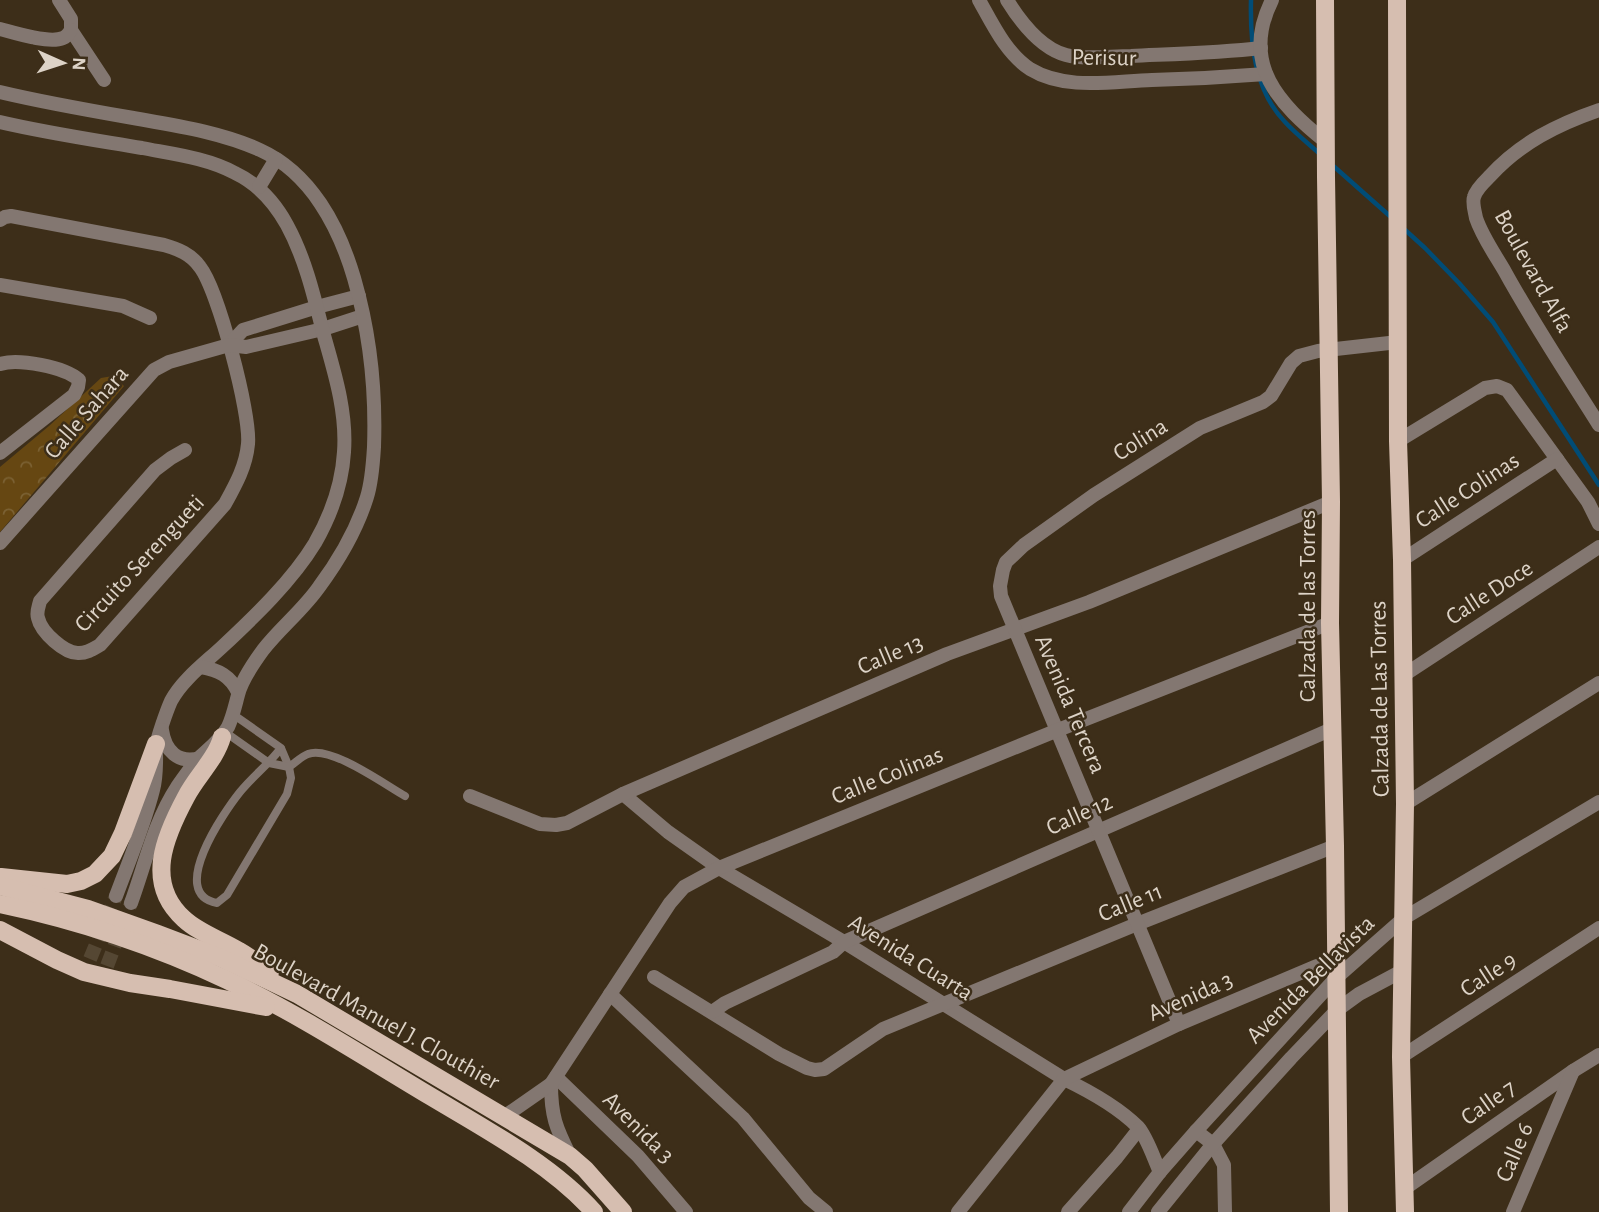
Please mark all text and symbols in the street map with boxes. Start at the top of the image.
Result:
north arrow [28,28,98,98]
street label: Perisur [1071,45,1137,71]
text: N [69,57,88,71]
street label: Boulevard Alfa [1490,206,1577,337]
street label: Calle Sahara [40,362,133,464]
street label: Colina [1109,414,1172,466]
street label: Calle Colinas [1411,449,1524,533]
street label: Circuito Serengueti [70,490,209,637]
street label: Calzada de las Torres [1296,510,1320,702]
street label: Calle Doce [1442,556,1537,630]
street label: Calzada de Las Torres [1366,601,1394,797]
street label: Calle 13 [854,630,927,679]
street label: Avenida Tercera [1030,632,1110,777]
street label: Calle Colinas [828,743,947,809]
street label: Calle 12 [1043,790,1116,840]
street label: Calle 11 [1095,879,1166,927]
street label: Avenida Cuarta [844,910,977,1006]
street label: Avenida Bellavista [1242,911,1379,1048]
street label: Boulevard Manuel J. Clouthier [250,939,504,1095]
street label: Calle 9 [1456,948,1521,1002]
street label: Avenida 3 [1144,968,1236,1026]
street label: Calle 7 [1457,1076,1520,1130]
street label: Avenida 3 [598,1087,679,1168]
street label: Calle 6 [1492,1119,1538,1185]

